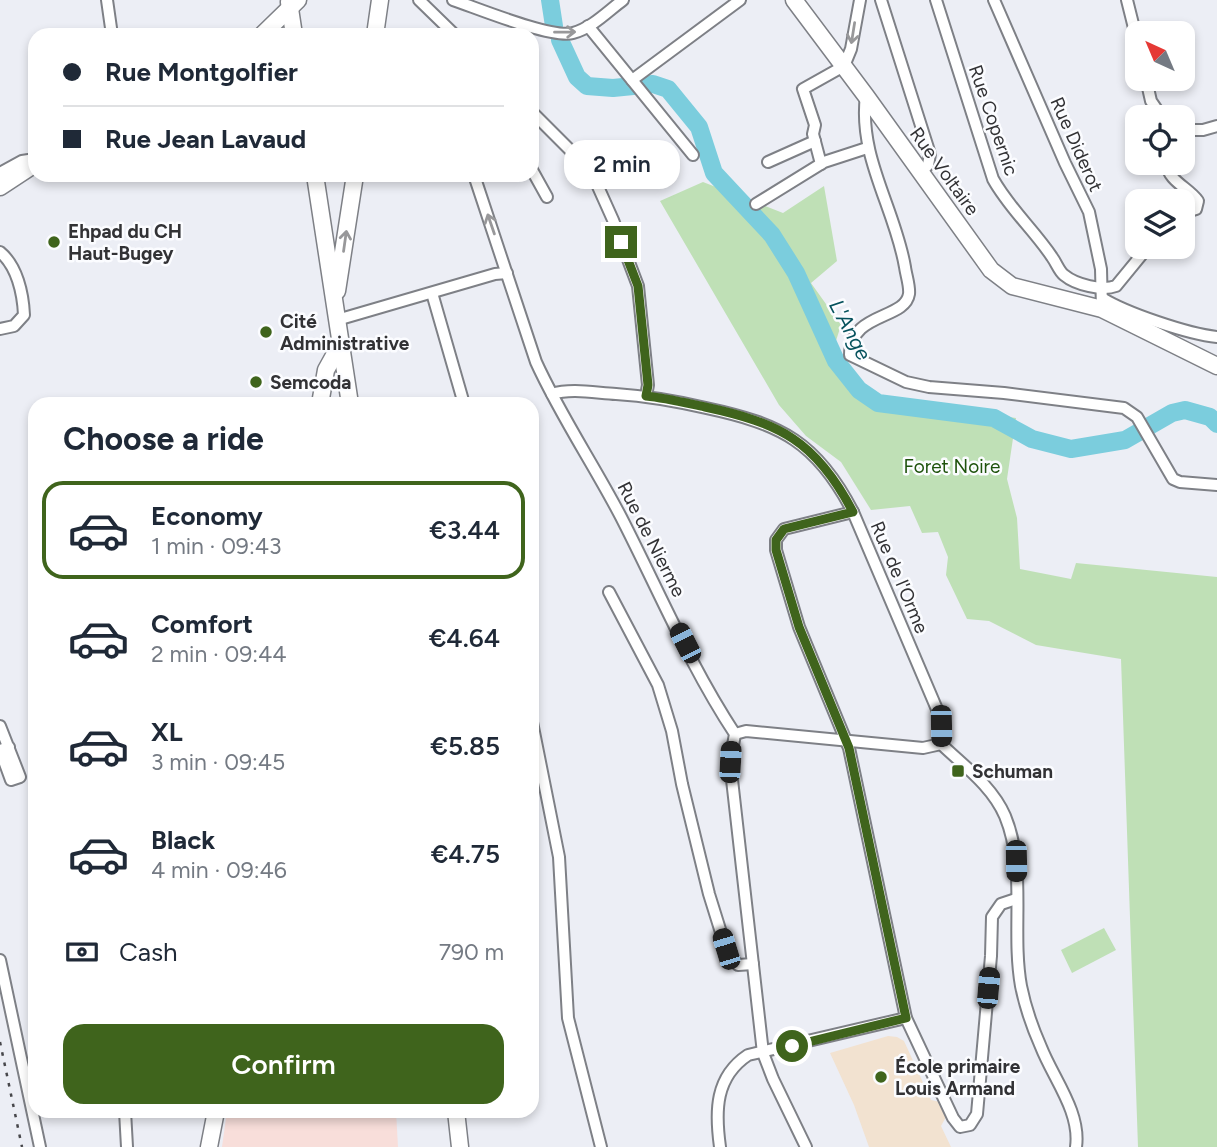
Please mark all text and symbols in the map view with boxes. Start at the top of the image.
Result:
one-way arrow [846,21,859,44]
north arrow [1125,21,1195,91]
map controls [1125,21,1195,259]
one-way arrow [553,25,576,38]
text: Rue Montgolfier [105,56,298,88]
street label: Rue Copernic [964,62,1023,179]
street label: Rue Diderot [1045,93,1108,195]
button: locate [1125,105,1195,175]
text: Rue Jean Lavaud [105,123,306,155]
street label: Rue Voltaire [905,123,984,220]
callout: 2 min [563,140,679,190]
text: 2 min [593,150,651,178]
button: layers [1125,189,1195,259]
one-way arrow [484,213,497,235]
place label: Ehpad du CH Haut-Bugey [68,220,182,265]
route end [605,226,637,258]
one-way arrow [339,230,352,253]
marker: Ehpad du CH Haut-Bugey [46,234,62,250]
water label: L'Ange [824,295,877,365]
place label: Cité Administrative [280,310,410,355]
marker: Cité Administrative [258,324,274,340]
place label: Semcoda [270,371,351,394]
marker: Semcoda [248,374,264,390]
text: Choose a ride [63,420,264,458]
park label: Foret Noire [904,455,1000,478]
street label: Rue de Nierme [613,478,690,601]
icon: car [67,499,130,562]
text: Economy [151,500,263,532]
text: €3.44 [429,514,500,546]
street label: Rue de l'Orme [866,518,933,637]
text: 1 min · 09:43 [151,532,282,560]
icon: car [67,607,130,670]
text: Comfort [151,608,253,640]
car [667,620,704,666]
text: €4.64 [429,622,500,654]
text: 2 min · 09:44 [151,640,287,668]
car [931,705,952,747]
icon: car [67,715,130,778]
text: XL [151,716,183,748]
text: €5.85 [430,730,500,762]
car [719,740,742,784]
text: 3 min · 09:45 [151,748,285,776]
place label: Schuman [972,760,1053,783]
marker: Schuman [950,763,966,779]
icon: car [67,823,130,886]
text: Black [151,824,215,856]
text: €4.75 [431,838,500,870]
car [1006,840,1027,882]
text: 4 min · 09:46 [151,856,287,884]
car [710,926,743,972]
icon: cash [63,933,101,971]
text: Cash [119,936,178,968]
text: 790 m [439,938,504,966]
car [976,966,1001,1010]
button: Confirm [63,1024,504,1104]
route start [776,1030,808,1062]
place label: École primaire Louis Armand [895,1055,1021,1100]
marker: École primaire Louis Armand [873,1069,889,1085]

